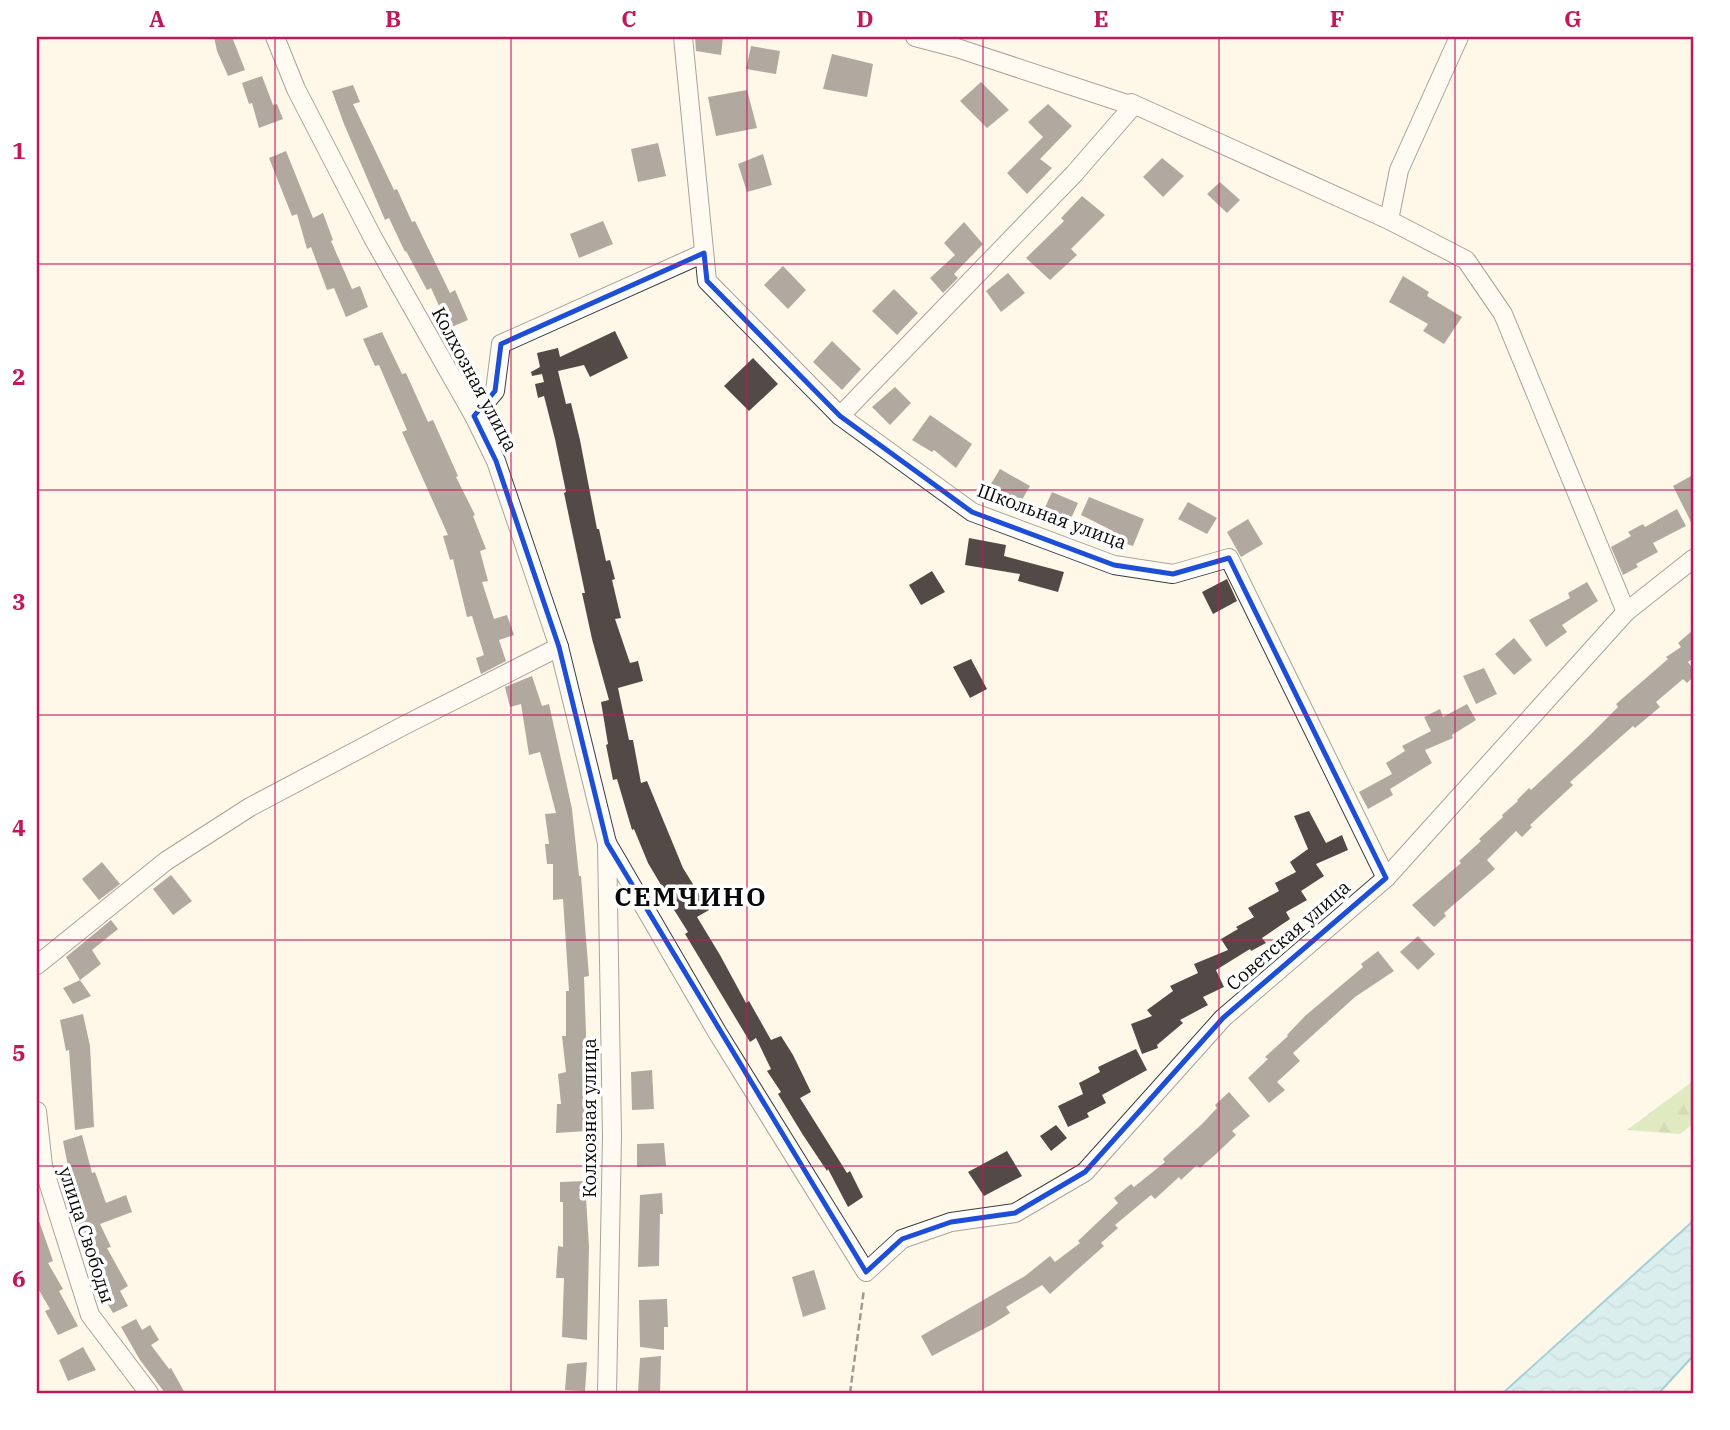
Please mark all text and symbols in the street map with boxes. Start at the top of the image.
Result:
text: A [149,3,165,33]
text: B [385,3,401,33]
text: C [621,3,637,33]
text: D [856,3,874,33]
text: E [1093,3,1109,33]
text: F [1330,3,1344,33]
text: G [1564,3,1582,33]
text: 1 [12,135,26,165]
street label: Колхозная улица [427,303,523,455]
text: 2 [12,361,26,391]
street label: Школьная улица [974,478,1130,554]
text: 3 [12,586,26,616]
text: 4 [12,812,26,842]
street label: Советская улица [1221,875,1355,995]
district label: СЕМЧИНО [614,879,768,913]
text: 5 [12,1037,26,1067]
street label: Колхозная улица [577,1038,601,1198]
street label: улица Свободы [54,1164,120,1306]
text: 6 [12,1263,26,1293]

